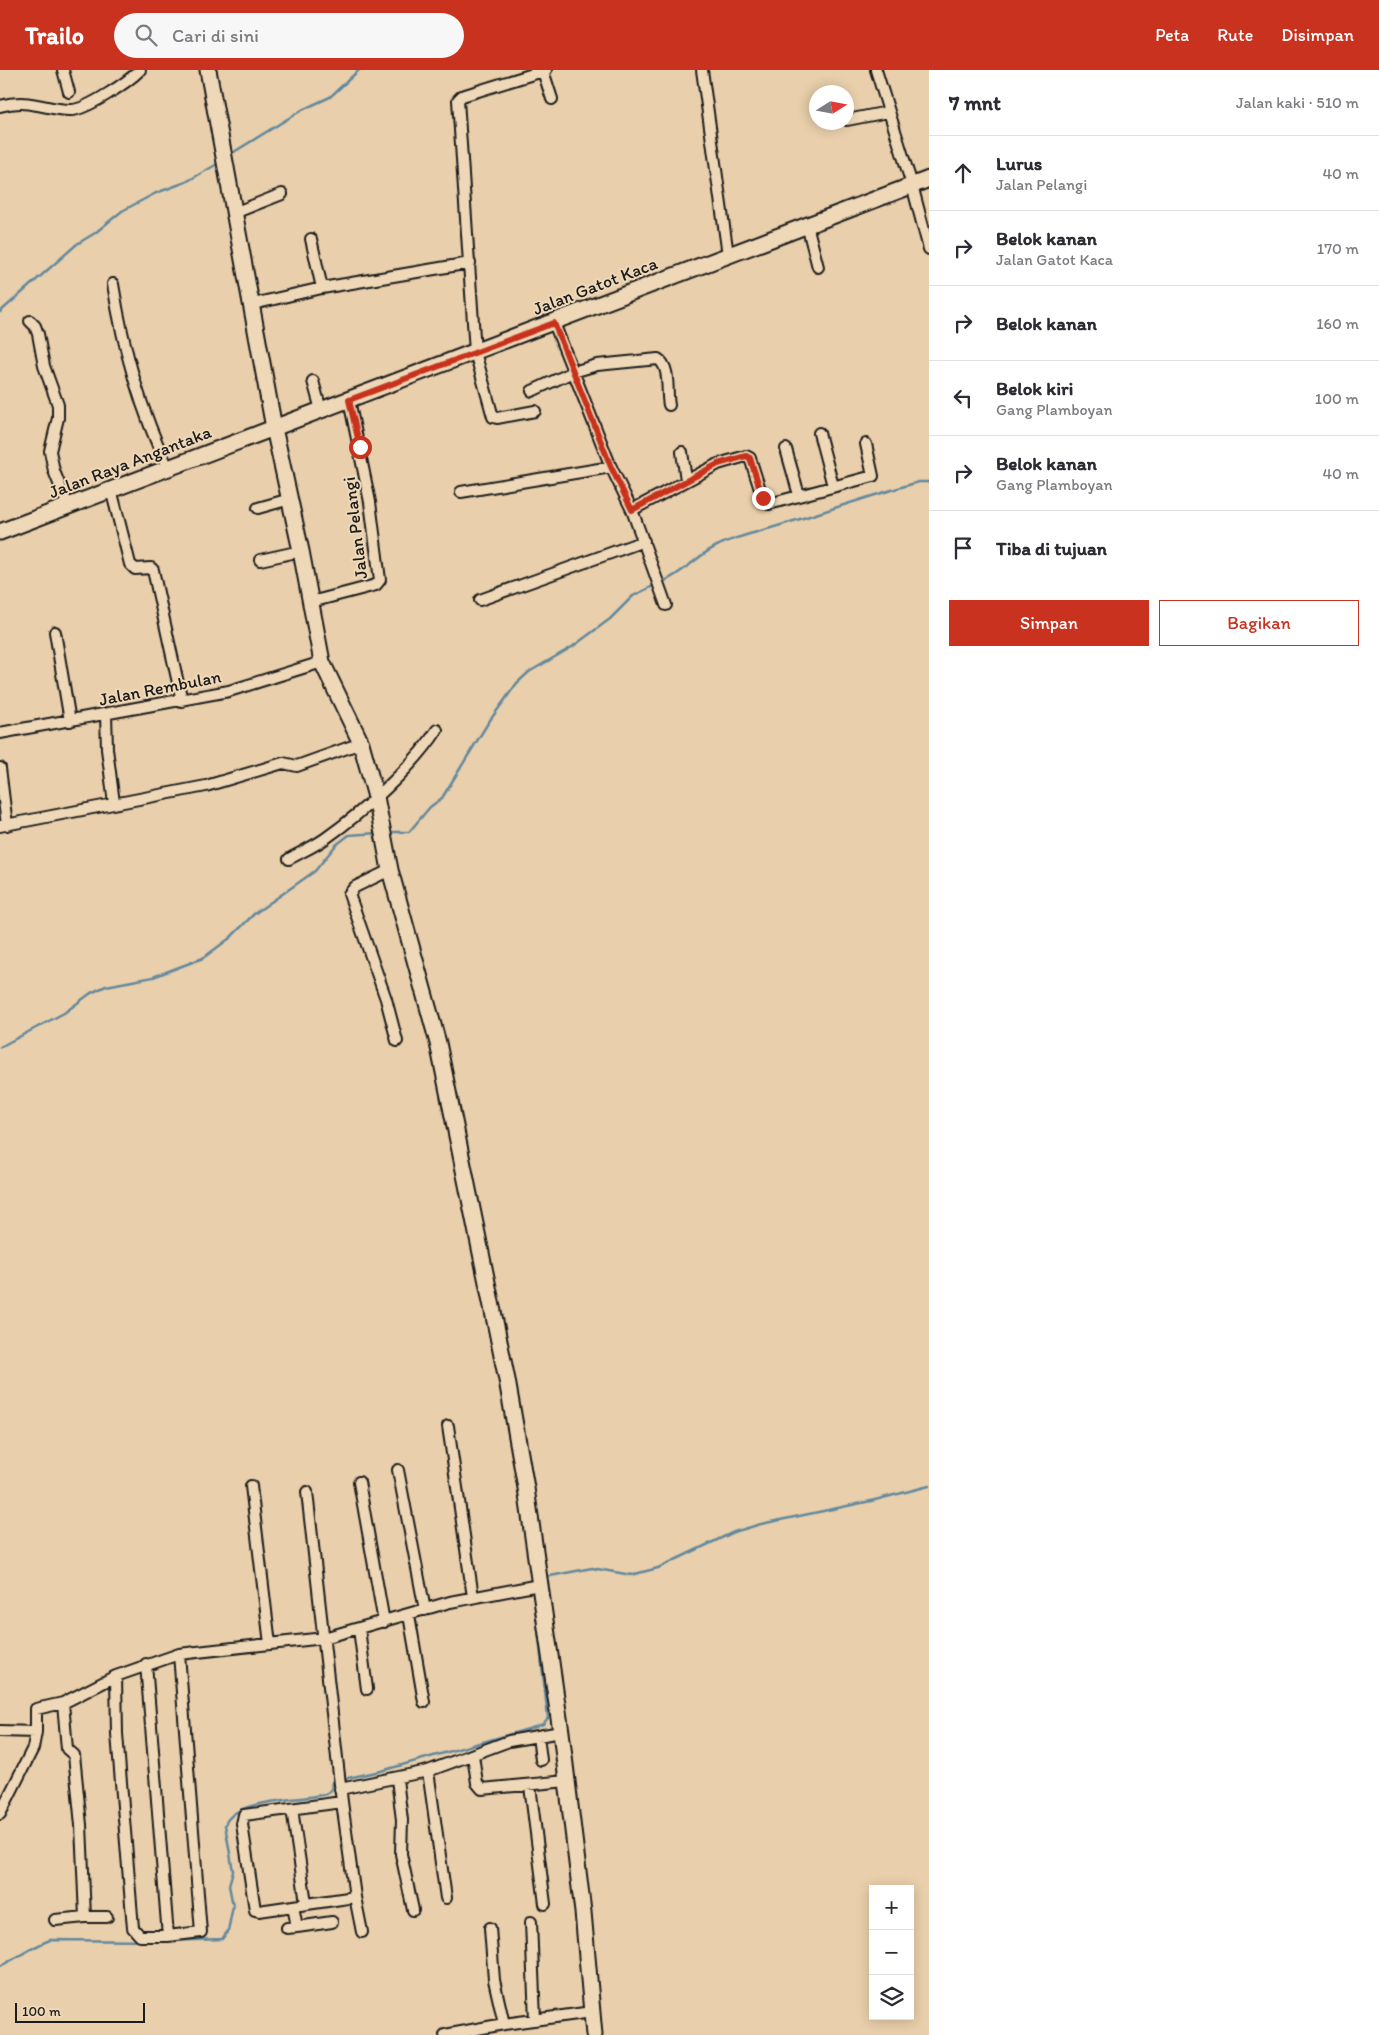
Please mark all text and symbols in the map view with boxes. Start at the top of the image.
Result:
search box [114,13,464,58]
text: Trailo [25,21,84,50]
icon: search [132,21,160,49]
text: Cari di sini [172,24,259,47]
text: Peta [1155,24,1189,46]
text: Rute [1217,24,1253,46]
text: Disimpan [1281,24,1354,46]
north arrow [809,85,854,130]
text: 7 mnt [949,90,1001,115]
text: Jalan kaki · 510 m [1236,93,1359,112]
text: Lurus [996,152,1042,175]
icon: ahead [949,159,977,187]
text: 40 m [1322,164,1359,183]
text: Jalan Pelangi [996,175,1087,194]
text: Belok kanan [996,227,1097,250]
icon: right [949,234,977,262]
text: 170 m [1317,239,1359,258]
text: Jalan Gatot Kaca [996,250,1113,269]
street label: Jalan Gatot Kaca [530,252,661,320]
icon: right [949,309,977,337]
text: Belok kanan [996,312,1097,335]
text: 160 m [1316,314,1359,333]
text: Belok kiri [996,377,1073,400]
icon: left [949,384,977,412]
text: 100 m [1315,389,1359,408]
text: Gang Plamboyan [996,400,1113,419]
street label: Jalan Raya Angantaka [46,421,215,503]
route start [349,436,372,459]
text: Belok kanan [996,452,1097,475]
icon: right [949,459,977,487]
text: 40 m [1322,464,1359,483]
text: Gang Plamboyan [996,475,1113,494]
street label: Jalan Pelangi [338,476,372,580]
route end [752,487,775,510]
icon: arrive [949,534,977,562]
text: Tiba di tujuan [996,537,1107,560]
button: Simpan [949,600,1149,646]
button: Bagikan [1159,600,1359,646]
street label: Jalan Rembulan [97,665,223,711]
map controls [869,1885,914,2020]
button: + [869,1885,914,1930]
button: − [869,1930,914,1975]
button: layers [869,1975,914,2020]
scale bar [15,2000,145,2023]
text: 100 m [22,2003,61,2020]

